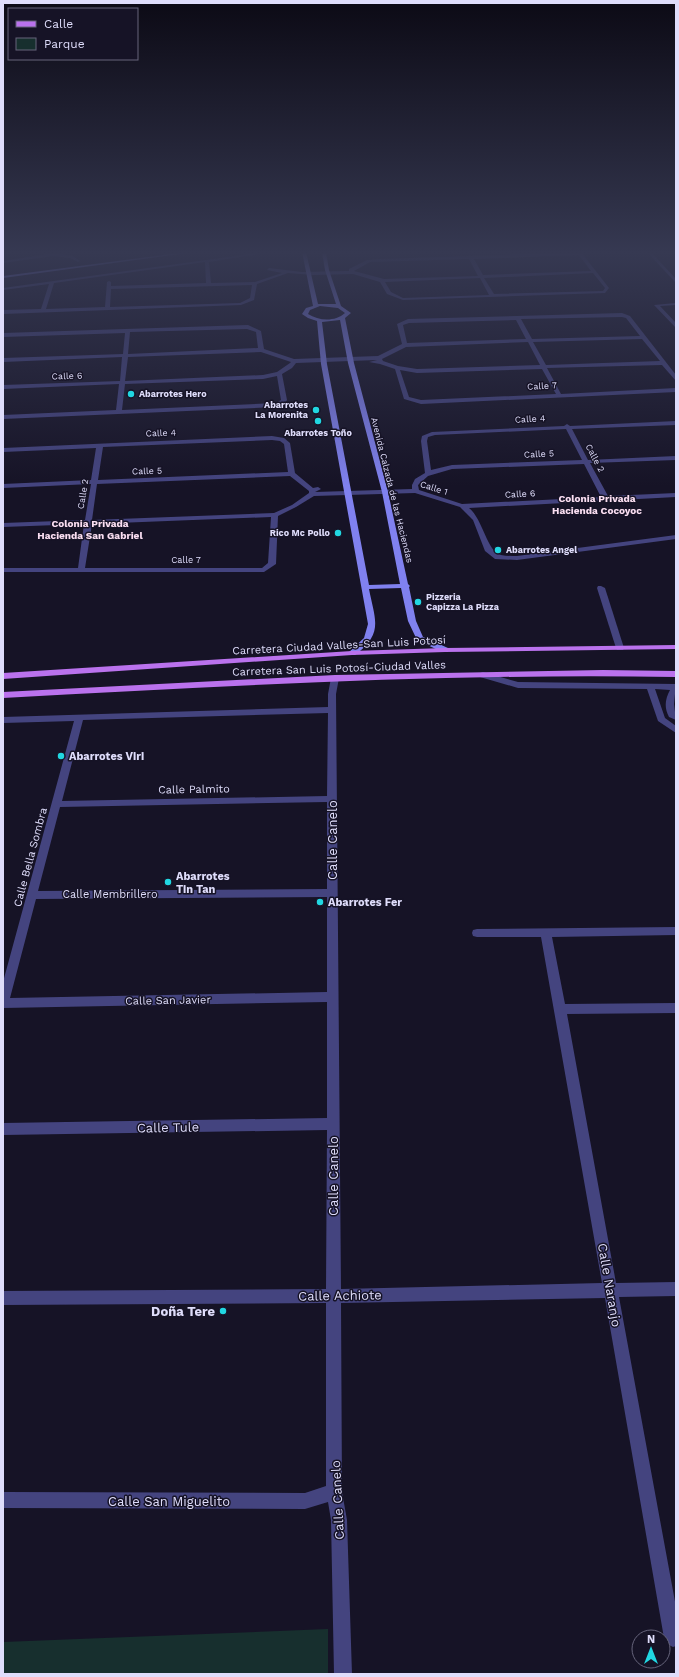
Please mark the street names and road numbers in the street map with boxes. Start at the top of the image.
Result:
street label: Calle 6 [52,370,82,382]
street label: Calle 7 [527,380,557,392]
street label: Calle 4 [514,413,546,425]
street label: Avenida Calzada de las Haciendas [369,416,415,564]
street label: Calle 4 [146,427,177,439]
street label: Calle 2 [583,442,607,474]
street label: Calle 5 [524,448,554,460]
street label: Calle 5 [132,465,162,477]
street label: Calle 2 [76,478,90,510]
street label: Calle 1 [419,479,449,497]
street label: Calle 6 [505,488,535,500]
street label: Calle 7 [171,555,201,565]
street label: Carretera Ciudad Valles-San Luis Potosí [232,633,446,658]
street label: Carretera San Luis Potosí-Ciudad Valles [232,658,446,679]
street label: Calle Palmito [158,782,230,797]
street label: Calle Canelo [325,800,340,880]
street label: Calle Bella Sombra [11,806,50,908]
street label: Calle Membrillero [62,888,158,901]
street label: Calle San Javier [125,993,211,1008]
street label: Calle Tule [137,1119,199,1136]
street label: Calle Canelo [326,1136,341,1216]
street label: Calle Naranjo [595,1242,624,1328]
street label: Calle Achiote [298,1287,382,1304]
street label: Calle Canelo [328,1460,347,1540]
street label: Calle San Miguelito [108,1494,230,1509]

